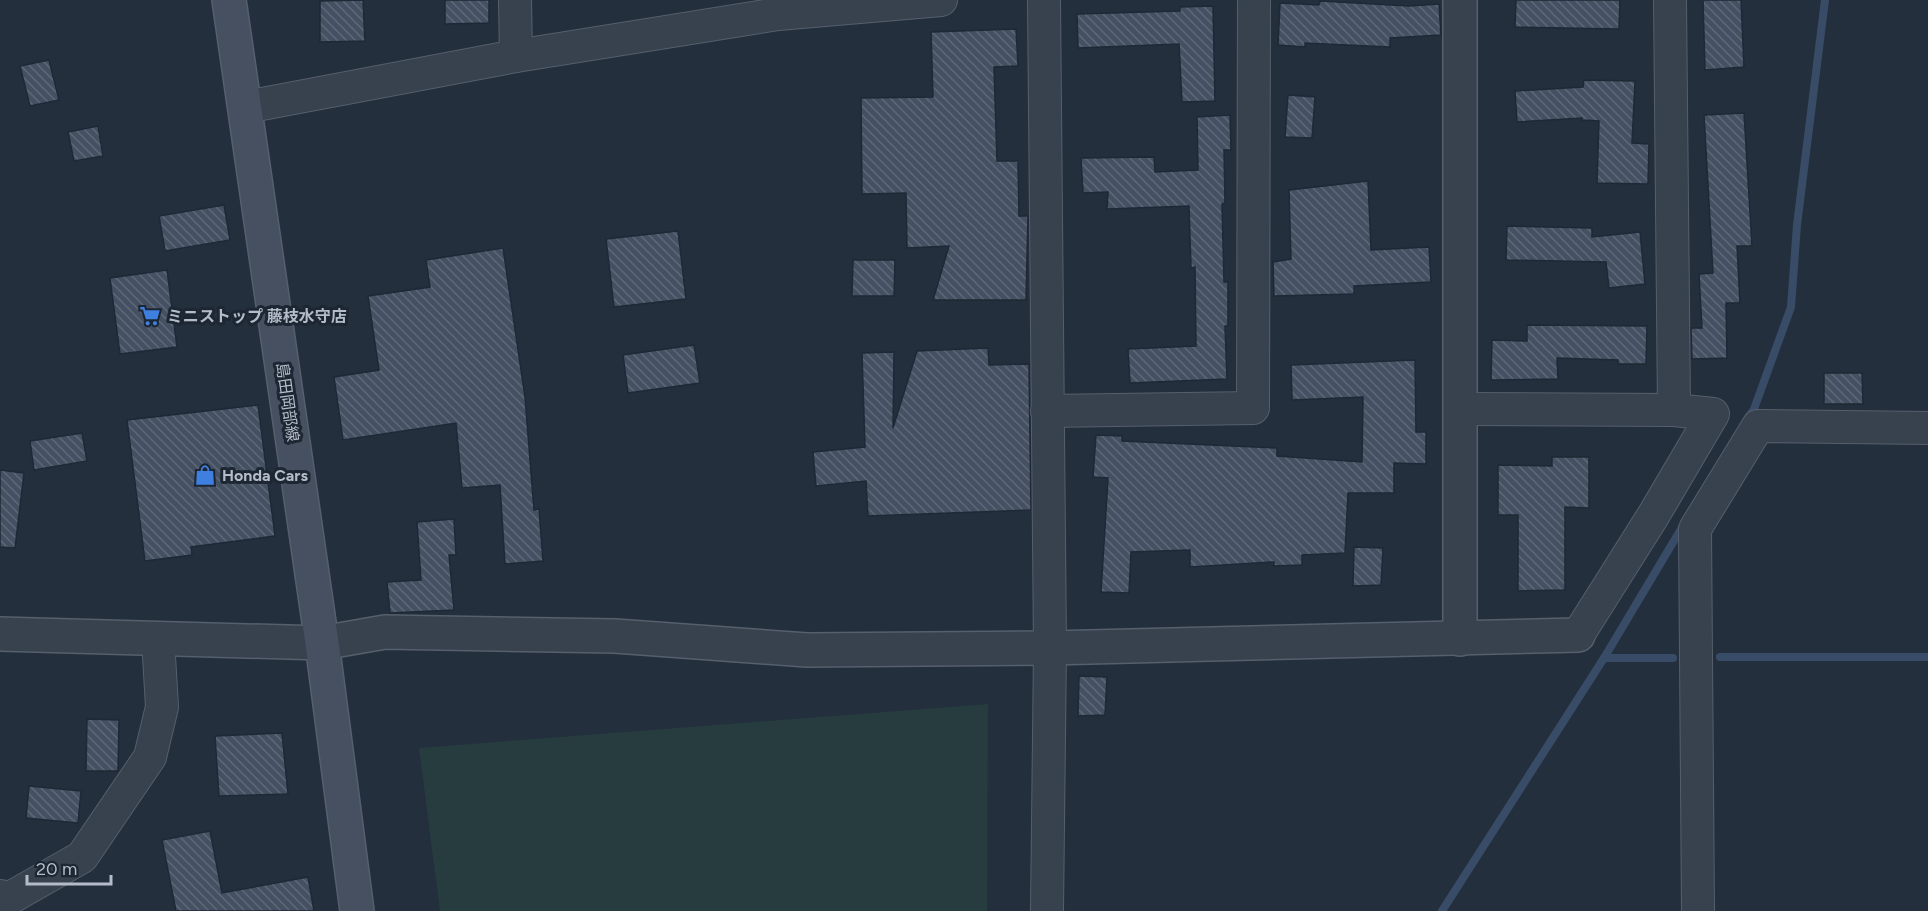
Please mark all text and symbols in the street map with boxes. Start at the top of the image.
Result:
supermarket icon: ミニストップ 藤枝水守店 [138,304,162,328]
place label: ミニストップ 藤枝水守店 [167,307,347,326]
street label: 島田岡部線 [273,361,302,443]
shop icon: Honda Cars [193,463,217,487]
place label: Honda Cars [222,466,308,485]
scale bar [27,848,111,886]
text: 20 m [36,858,77,880]

